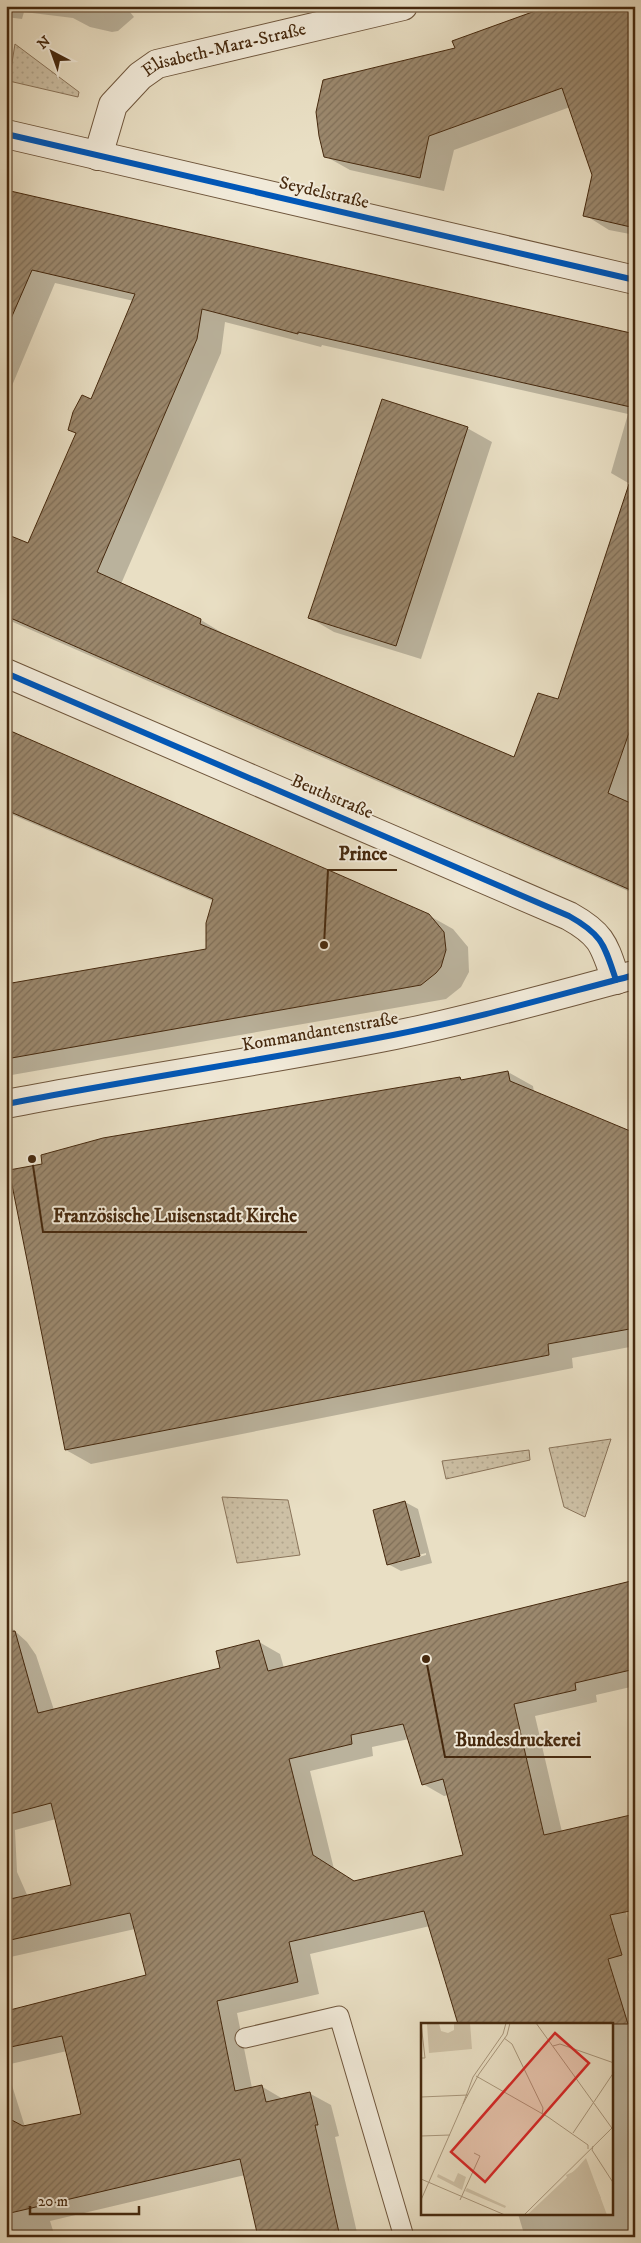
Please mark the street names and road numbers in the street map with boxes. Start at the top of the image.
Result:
street label: Elisabeth-Mara-Straße [138,18,308,82]
street label: Seydelstraße [277,172,371,214]
street label: Beuthstraße [288,770,376,824]
street label: Kommandantenstraße [240,1007,400,1057]

